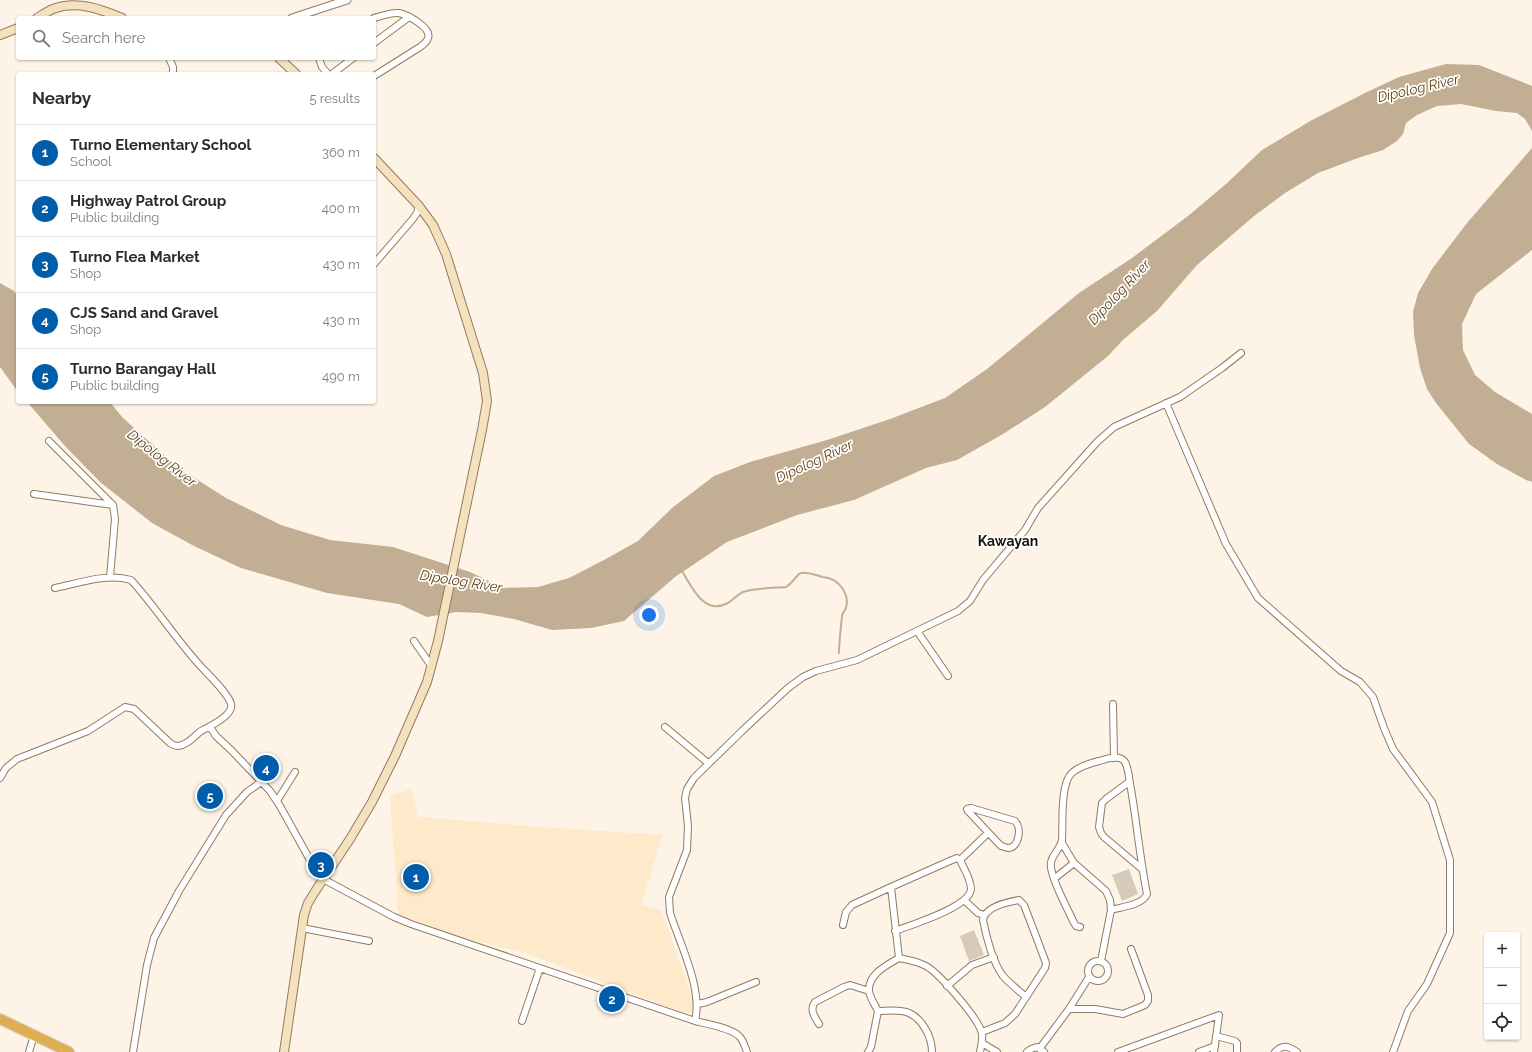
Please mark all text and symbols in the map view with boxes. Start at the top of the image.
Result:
search box [16,16,376,60]
icon: search [30,27,52,49]
text: Search here [62,29,145,47]
water label: Dipolog River [1376,71,1461,105]
text: Nearby [32,88,91,108]
text: 5 results [309,91,360,106]
text: Turno Elementary School [70,136,251,154]
text: 1 [42,145,48,160]
text: 360 m [322,145,360,160]
text: School [70,154,112,169]
text: Highway Patrol Group [70,192,226,210]
text: 2 [41,201,49,216]
text: 400 m [322,201,360,216]
text: Public building [70,210,159,225]
text: Turno Flea Market [70,248,200,266]
water label: Dipolog River [1085,255,1154,328]
text: 3 [41,257,49,272]
text: 430 m [323,257,360,272]
text: Shop [70,266,101,281]
text: CJS Sand and Gravel [70,304,218,322]
text: 4 [41,313,49,328]
text: 430 m [323,313,360,328]
text: Shop [70,322,101,337]
text: Turno Barangay Hall [70,360,216,378]
text: 5 [41,369,49,384]
text: 490 m [322,369,360,384]
text: Public building [70,378,159,393]
water label: Dipolog River [124,426,201,491]
water label: Dipolog River [773,436,856,486]
district label: Kawayan [978,533,1038,549]
water label: Dipolog River [419,567,504,596]
your location [639,605,659,625]
pin: 4 [253,753,279,783]
pin: 5 [197,781,223,811]
pin: 3 [308,850,334,880]
pin: 1 [403,862,429,892]
map controls [1484,932,1520,1040]
button: + [1484,932,1520,968]
button: − [1484,968,1520,1004]
pin: 2 [599,984,625,1014]
button: locate [1484,1004,1520,1040]

